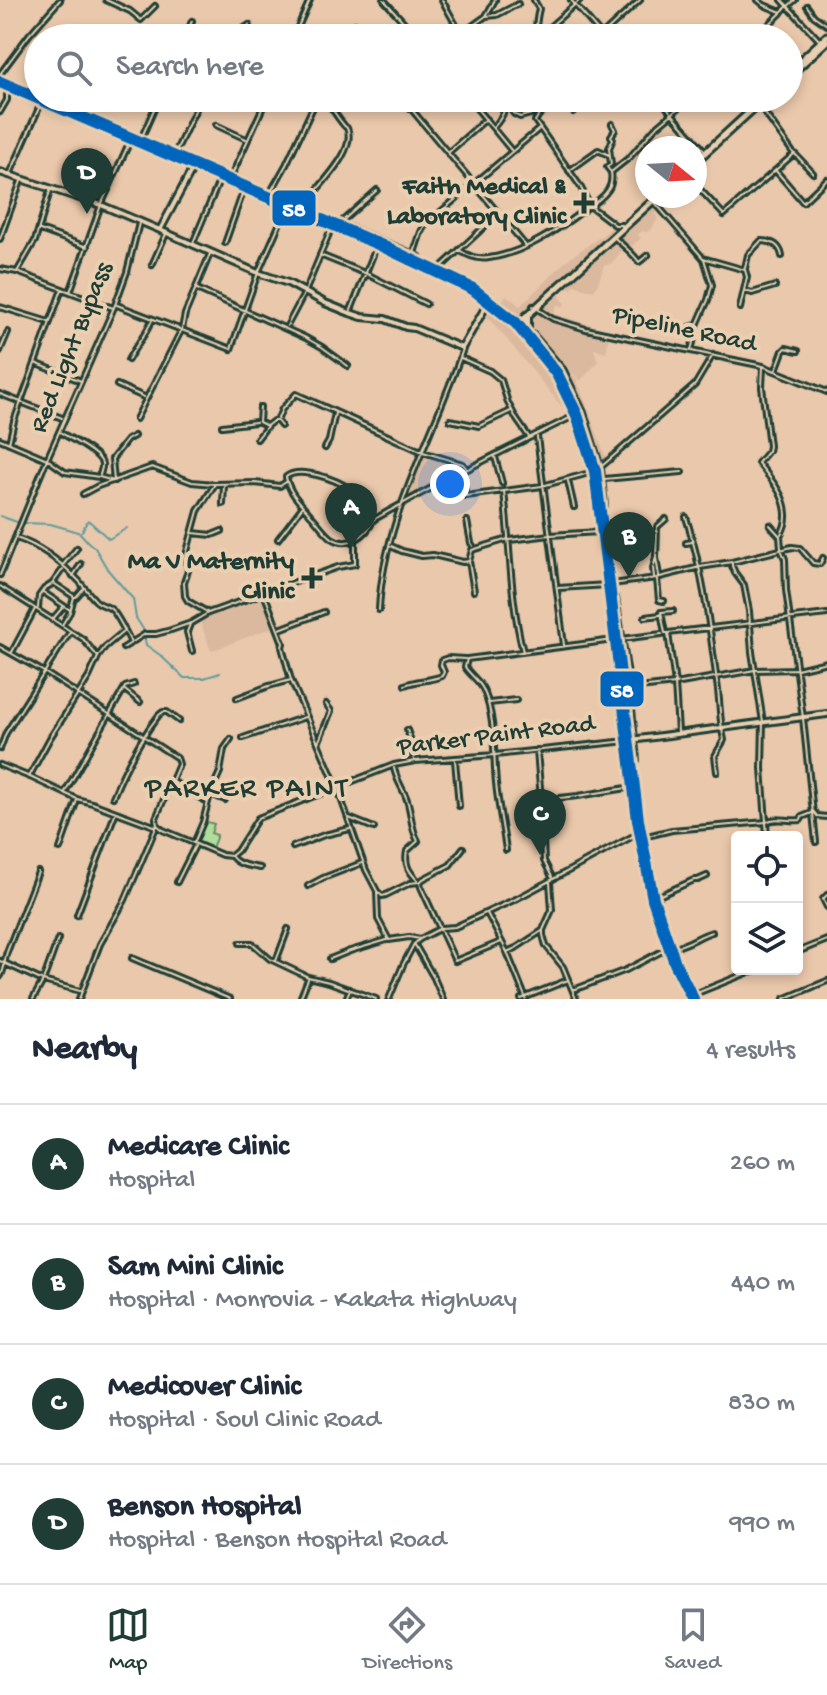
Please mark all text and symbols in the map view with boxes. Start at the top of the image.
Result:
search box [24,24,803,112]
icon: search [52,46,96,90]
text: Search here [116,51,264,86]
north arrow [635,136,707,208]
pin: D [61,148,113,214]
place label: Faith Medical & Laboratory Clinic [387,173,568,234]
line badge: 58 [271,189,317,227]
marker: Faith Medical & Laboratory Clinic [573,192,595,214]
text: 58 [282,199,306,225]
street label: Red Light Bypass [25,257,122,438]
street label: Pipeline Road [608,300,760,362]
your location [430,464,470,504]
pin: A [325,483,377,549]
pin: B [603,512,655,578]
place label: Ma V Maternity Clinic [128,548,296,609]
marker: Ma V Maternity Clinic [301,567,323,589]
line badge: 58 [599,670,645,708]
text: 58 [610,680,634,706]
street label: Parker Paint Road [395,709,598,765]
district label: PARKER PAINT [144,773,349,808]
pin: C [514,789,566,855]
map controls [731,831,803,975]
button: locate [731,831,803,903]
button: layers [731,903,803,975]
text: Nearby [32,1031,137,1071]
text: 4 results [706,1036,795,1067]
text: Medicare Clinic [108,1131,289,1166]
text: A [50,1149,66,1180]
text: 260 m [730,1149,795,1180]
text: Hospital [108,1166,195,1197]
text: Sam Mini Clinic [108,1251,282,1286]
text: B [51,1269,65,1300]
text: 440 m [731,1269,795,1300]
text: Hospital · Monrovia - Kakata Highway [108,1286,517,1317]
text: Medicover Clinic [108,1371,301,1406]
text: C [51,1389,65,1420]
text: 830 m [728,1389,795,1420]
text: Hospital · Soul Clinic Road [108,1406,380,1437]
text: Benson Hospital [108,1491,302,1526]
text: D [50,1509,66,1540]
text: 990 m [730,1509,795,1540]
text: Hospital · Benson Hospital Road [108,1526,446,1557]
tab: Map [106,1603,150,1677]
tab: Directions [363,1603,452,1677]
tab: Saved [664,1603,721,1677]

